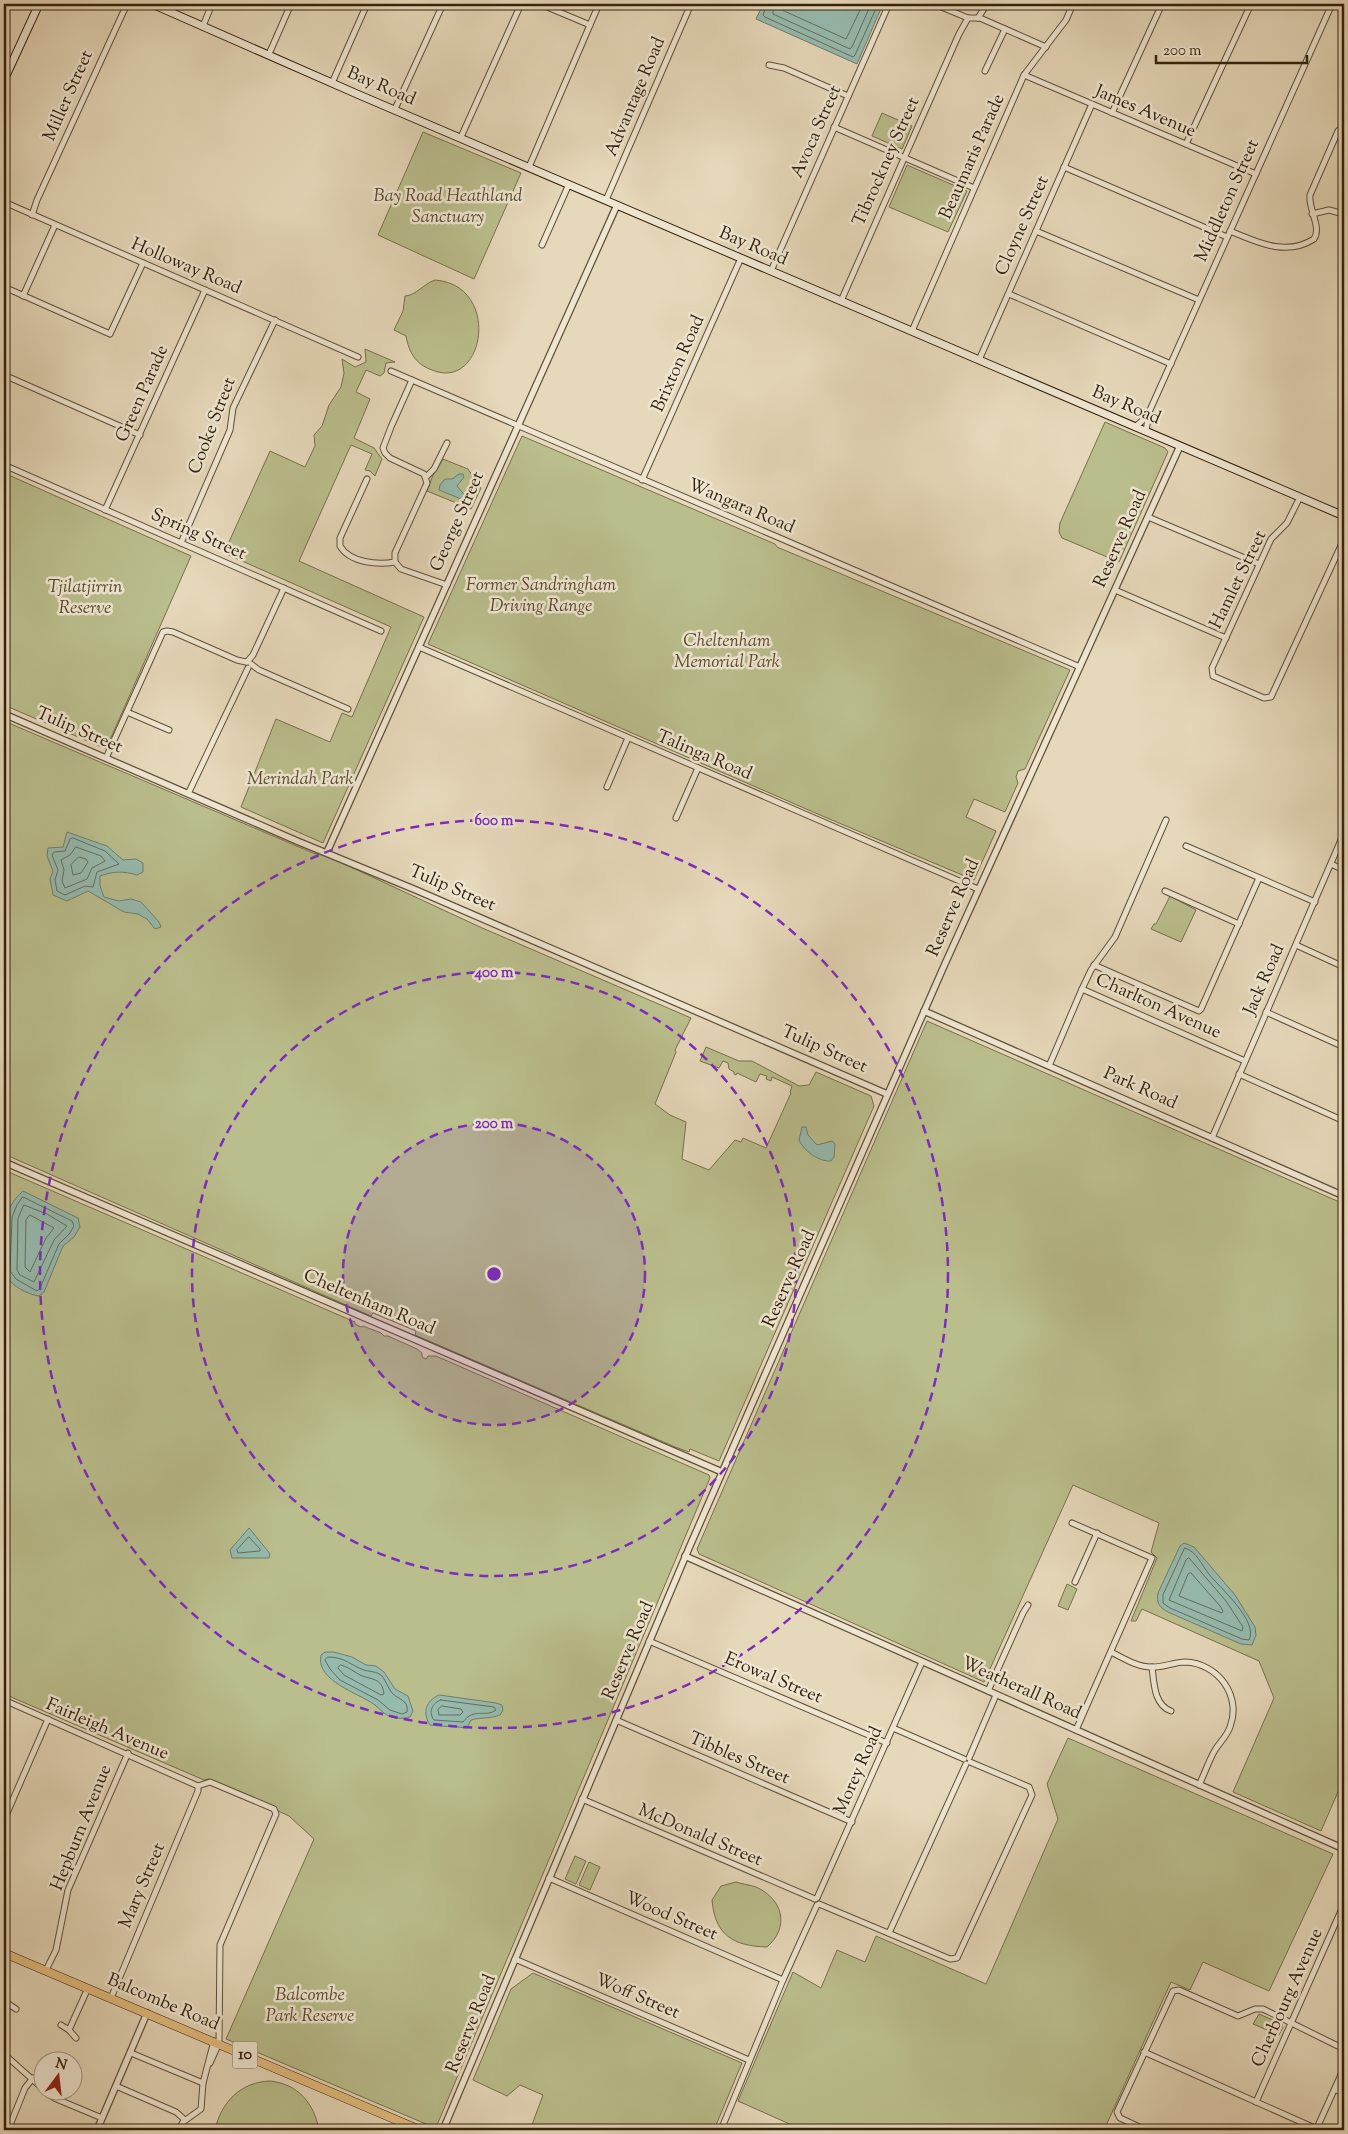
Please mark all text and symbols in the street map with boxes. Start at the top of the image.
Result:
scale bar [1156,32,1307,64]
street label: Advantage Road [599,33,673,161]
text: 200 m [1163,41,1202,62]
street label: Miller Street [37,46,101,146]
street label: Bay Road [342,61,420,113]
street label: James Avenue [1089,79,1200,145]
street label: Avoca Street [785,81,849,183]
street label: Beaumaris Parade [934,90,1012,224]
street label: Tibrockney Street [847,93,927,231]
street label: Middleton Street [1189,135,1267,267]
street label: Cloyne Street [989,172,1057,280]
park label: Bay Road Heathland Sanctuary [374,184,523,231]
street label: Bay Road [714,221,792,273]
street label: Holloway Road [127,232,245,302]
street label: Brixton Road [646,311,712,417]
street label: Green Parade [110,341,176,447]
street label: Cooke Street [183,374,243,478]
street label: Bay Road [1087,380,1165,432]
street label: George Street [424,468,492,576]
street label: Wangara Road [684,473,798,541]
street label: Reserve Road [1088,486,1154,592]
street label: Spring Street [146,502,250,568]
street label: Hamlet Street [1204,526,1274,634]
park label: Former Sandringham Driving Range [466,573,617,620]
park label: Tjilatjirrin Reserve [48,575,123,622]
park label: Cheltenham Memorial Park [674,629,780,676]
street label: Tulip Street [32,701,126,761]
street label: Talinga Road [652,724,756,788]
park label: Merindah Park [247,767,353,793]
text: 600 m [475,811,514,832]
street label: Reserve Road [921,855,987,961]
street label: Tulip Street [405,859,499,919]
street label: Jack Road [1237,940,1292,1021]
text: 400 m [474,963,514,984]
street label: Charlton Avenue [1091,968,1225,1046]
street label: Tulip Street [777,1019,871,1081]
street label: Park Road [1099,1061,1181,1117]
text: 200 m [475,1114,514,1135]
street label: Reserve Road [757,1226,823,1332]
street label: Cheltenham Road [299,1263,439,1343]
centre of rings [485,1265,503,1283]
street label: Reserve Road [597,1598,661,1704]
street label: Erowal Street [720,1647,826,1711]
street label: Weatherall Road [957,1651,1085,1727]
street label: Fairleigh Avenue [42,1692,172,1768]
street label: Morey Road [828,1723,890,1819]
street label: Tibbles Street [685,1726,793,1792]
street label: Hepburn Avenue [45,1761,119,1895]
street label: McDonald Street [634,1798,766,1874]
street label: Mary Street [113,1839,173,1933]
street label: Wood Street [621,1886,721,1948]
street label: Cherbourg Avenue [1246,1924,1330,2072]
street label: Balcombe Road [103,1968,223,2038]
street label: Woff Street [591,1968,683,2026]
street label: Reserve Road [440,1971,504,2077]
park label: Balcombe Park Reserve [266,1983,354,2030]
road number: 10 [232,2042,258,2068]
north arrow [32,2052,82,2102]
text: N [53,2054,69,2076]

